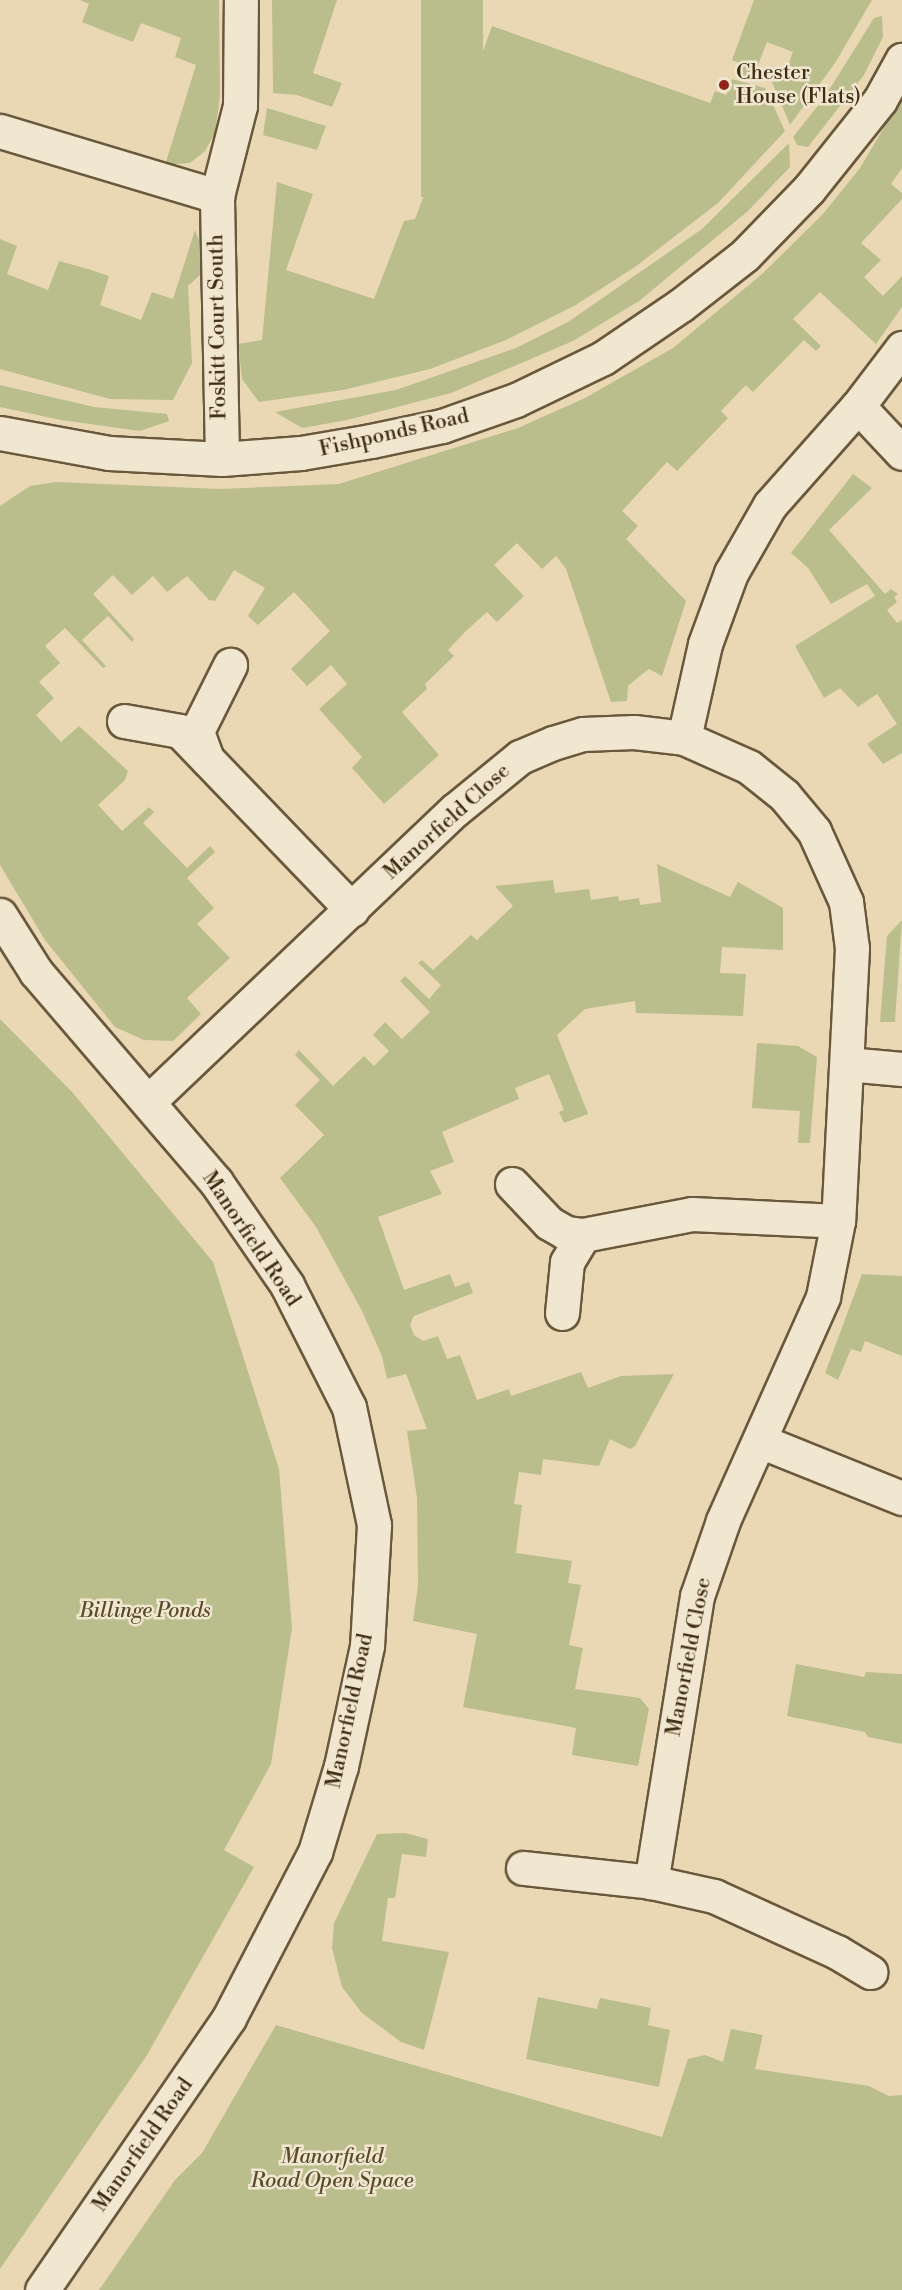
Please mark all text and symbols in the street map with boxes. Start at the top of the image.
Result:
place label: Chester House (Flats) [736,60,861,110]
marker: Chester House (Flats) [717,78,731,92]
street label: Foskitt Court South [204,234,232,420]
street label: Fishponds Road [317,404,471,462]
street label: Manorfield Close [379,759,515,885]
street label: Manorfield Road [196,1167,306,1311]
street label: Manorfield Close [661,1575,717,1739]
park label: Billinge Ponds [79,1598,211,1624]
street label: Manorfield Road [321,1631,379,1791]
street label: Manorfield Road [87,2073,199,2217]
park label: Manorfield Road Open Space [250,2144,414,2194]

